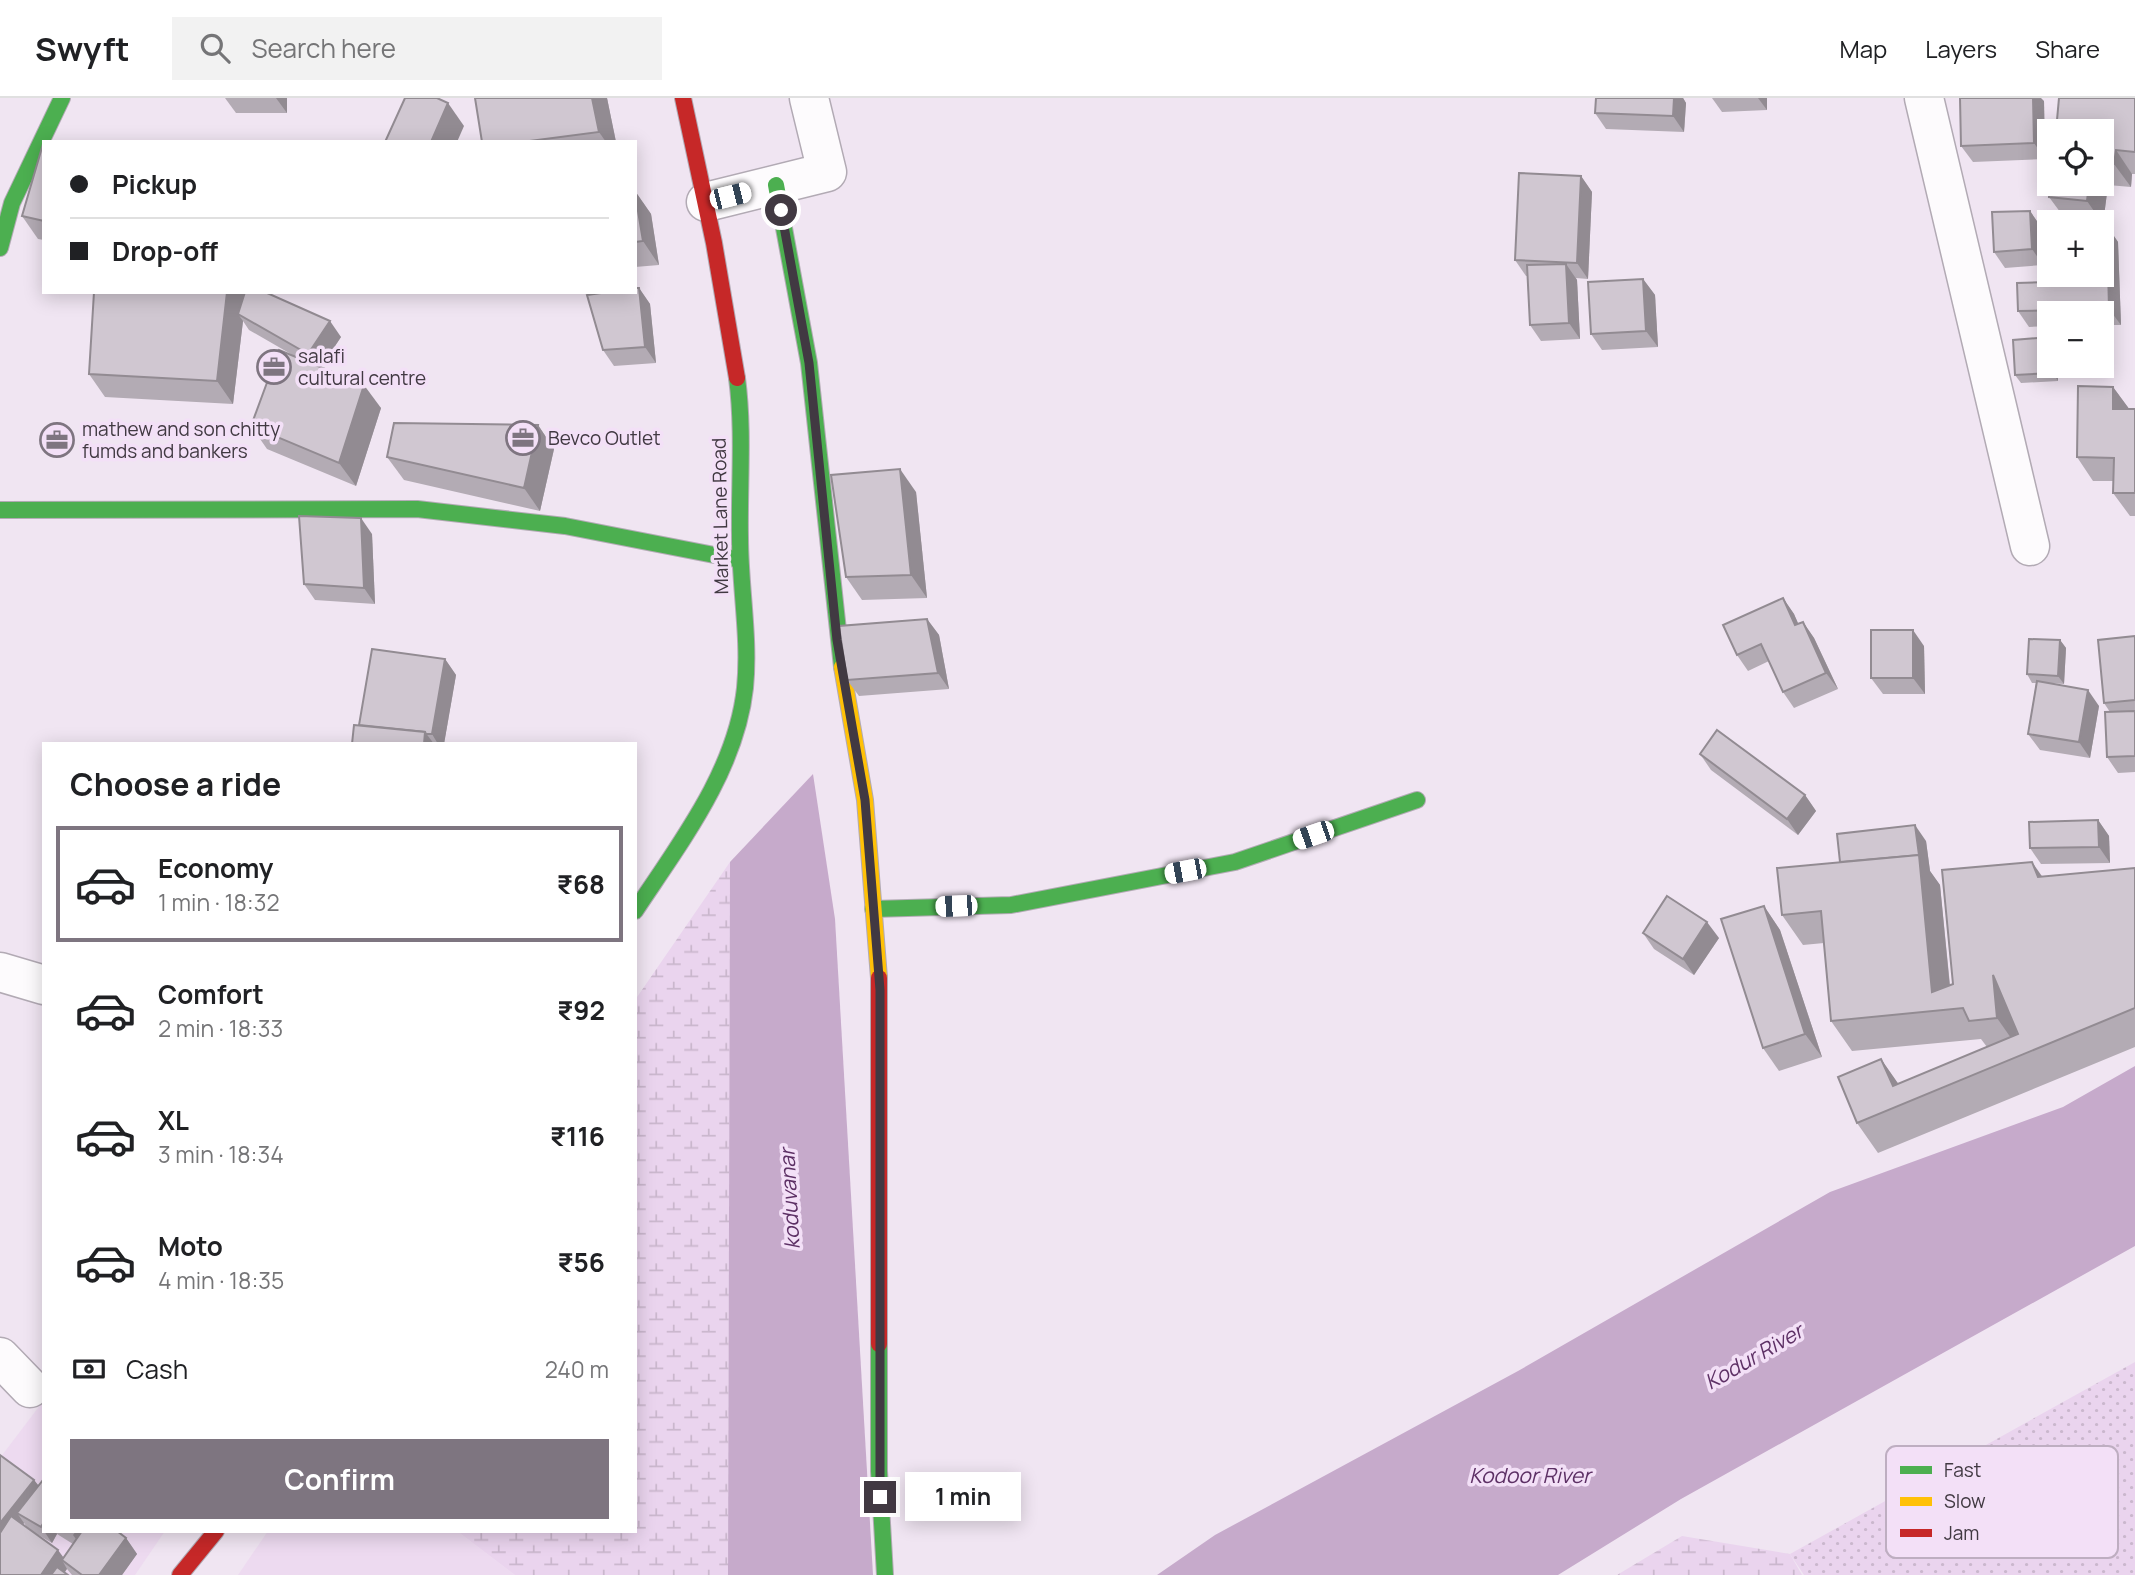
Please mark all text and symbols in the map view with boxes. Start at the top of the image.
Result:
search box [172,17,662,80]
text: Swyft [35,26,130,71]
icon: search [196,29,234,67]
text: Search here [252,30,396,66]
text: Map [1840,32,1887,65]
text: Layers [1925,32,1997,65]
text: Share [2035,32,2100,65]
map controls [2037,119,2114,378]
button: locate [2037,119,2114,196]
text: Pickup [112,166,197,202]
car [708,181,753,211]
route start [765,194,797,226]
button: + [2037,210,2114,287]
text: Drop-off [112,233,218,269]
button: − [2037,301,2114,378]
place label: salafi cultural centre [298,343,426,391]
office icon: salafi cultural centre [255,348,293,386]
place label: mathew and son chitty fumds and bankers [82,416,280,464]
office icon: Bevco Outlet [504,419,542,457]
office icon: mathew and son chitty fumds and bankers [38,421,76,459]
place label: Bevco Outlet [548,425,661,451]
street label: Market Lane Road [706,438,734,594]
text: Choose a ride [70,762,281,806]
car [1290,818,1337,852]
text: Economy [158,850,273,886]
icon: car [74,853,137,916]
car [1163,857,1208,885]
text: ₹68 [557,866,605,902]
text: 1 min · 18:32 [158,886,280,918]
car [935,895,978,917]
text: Comfort [158,976,264,1012]
icon: car [74,979,137,1042]
text: ₹92 [557,992,605,1028]
text: 2 min · 18:33 [158,1012,283,1044]
text: XL [158,1102,189,1138]
icon: car [74,1105,137,1168]
text: ₹116 [550,1118,605,1154]
text: 3 min · 18:34 [158,1138,284,1170]
water label: koduvanar [772,1145,806,1250]
text: Moto [158,1228,223,1264]
icon: car [74,1231,137,1294]
text: ₹56 [558,1244,605,1280]
text: 4 min · 18:35 [158,1264,284,1296]
water label: Kodur River [1699,1316,1810,1396]
icon: cash [70,1350,108,1388]
text: Cash [126,1351,188,1387]
text: 240 m [545,1353,609,1385]
button: Confirm [70,1439,609,1519]
legend [1886,1446,2118,1558]
text: Fast [1944,1457,1981,1483]
water label: Kodoor River [1469,1461,1593,1489]
callout: 1 min [904,1472,1020,1522]
text: 1 min [935,1480,991,1512]
route end [864,1481,896,1513]
text: Slow [1944,1488,1986,1514]
text: Jam [1944,1520,1979,1546]

